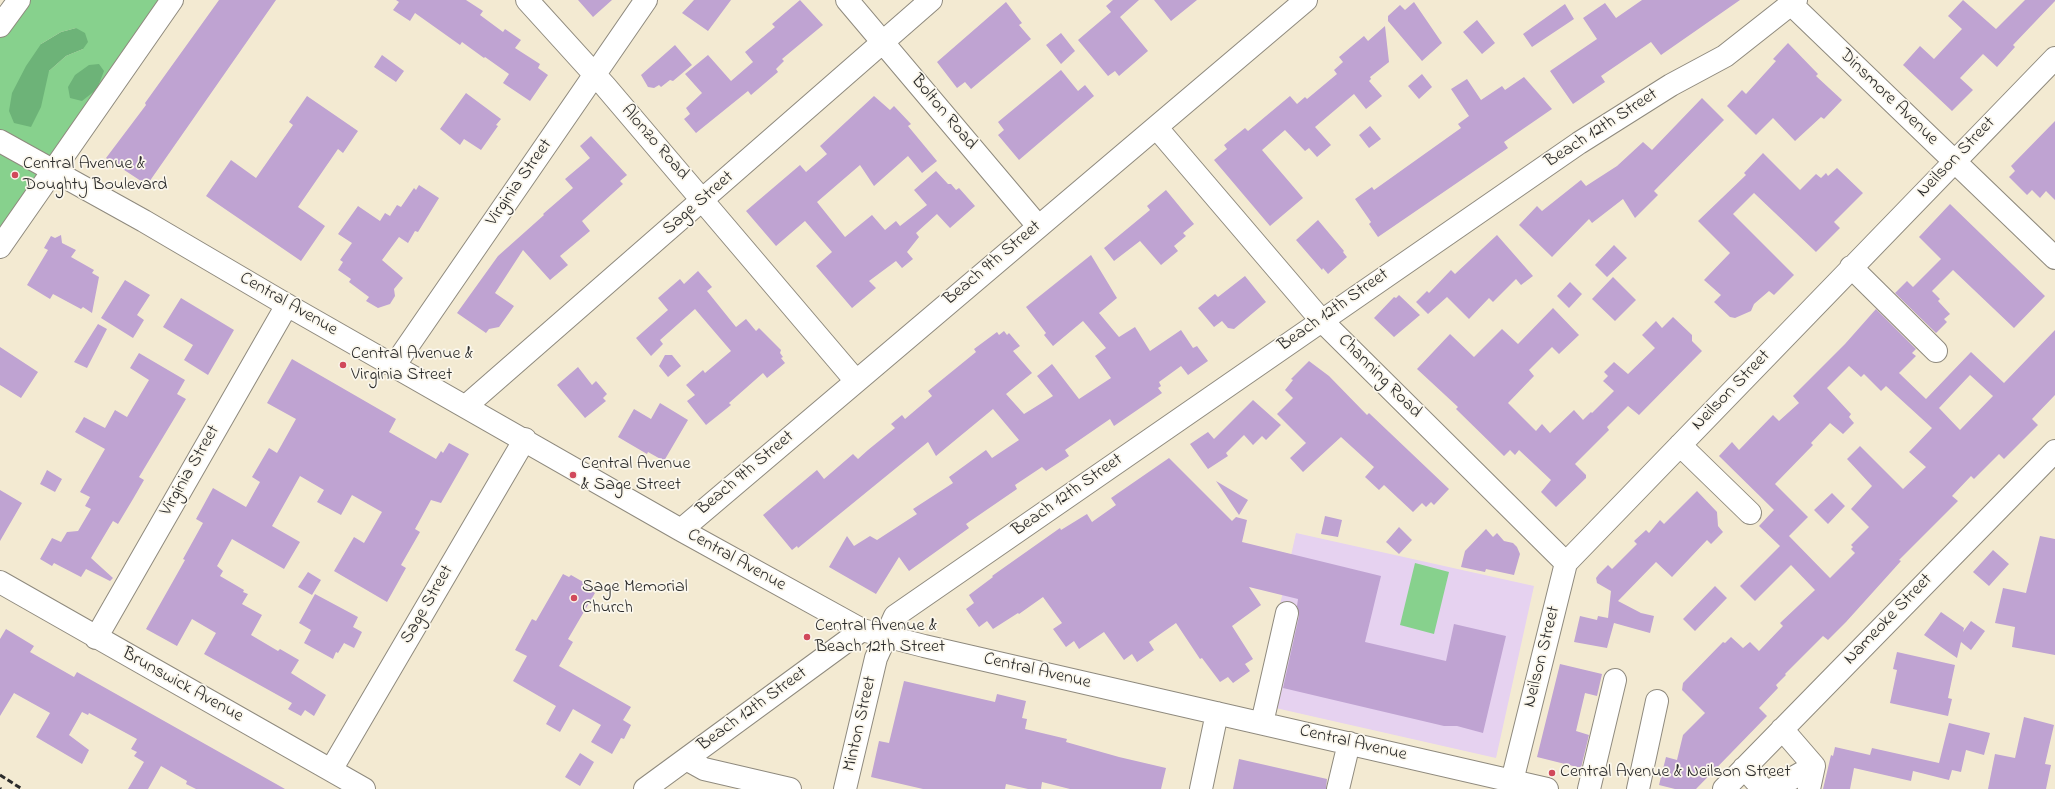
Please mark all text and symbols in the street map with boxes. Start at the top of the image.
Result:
street label: Dinsmore Avenue [1834,45,1942,151]
street label: Bolton Road [905,71,981,155]
street label: Beach 12th Street [1542,85,1662,173]
street label: Alonzo Road [615,101,693,185]
street label: Neilson Street [1913,113,2001,203]
street label: Virginia Street [482,135,558,231]
place label: Central Avenue & Doughty Boulevard [23,154,167,196]
street label: Sage Street [659,167,739,241]
marker: Central Avenue & Doughty Boulevard [10,170,20,180]
street label: Beach 9th Street [940,217,1046,311]
street label: Beach 12th Street [1275,265,1393,357]
street label: Central Avenue [235,268,341,342]
street label: Channing Road [1333,331,1425,423]
place label: Central Avenue & Virginia Street [351,344,473,386]
street label: Neilson Street [1688,346,1776,436]
marker: Central Avenue & Virginia Street [338,360,348,370]
street label: Virginia Street [156,422,226,520]
street label: Beach 9th Street [693,427,799,521]
street label: Beach 12th Street [1009,450,1127,542]
place label: Central Avenue & Sage Street [581,454,691,496]
marker: Central Avenue & Sage Street [568,470,578,480]
street label: Central Avenue [683,525,789,597]
street label: Sage Street [397,562,459,648]
street label: Nameoke Street [1840,570,1938,670]
place label: Sage Memorial Church [582,577,688,620]
marker: Sage Memorial Church [569,593,579,603]
street label: Neilson Street [1520,604,1566,710]
place label: Central Avenue & Beach 12th Street [815,616,945,658]
marker: Central Avenue & Beach 12th Street [802,632,812,642]
street label: Brunswick Avenue [118,644,246,728]
street label: Central Avenue [981,649,1093,695]
street label: Beach 12th Street [694,663,812,757]
street label: Minton Street [840,674,882,774]
street label: Central Avenue [1297,721,1409,767]
place label: Central Avenue & Neilson Street [1560,762,1790,784]
marker: Central Avenue & Neilson Street [1547,768,1557,778]

